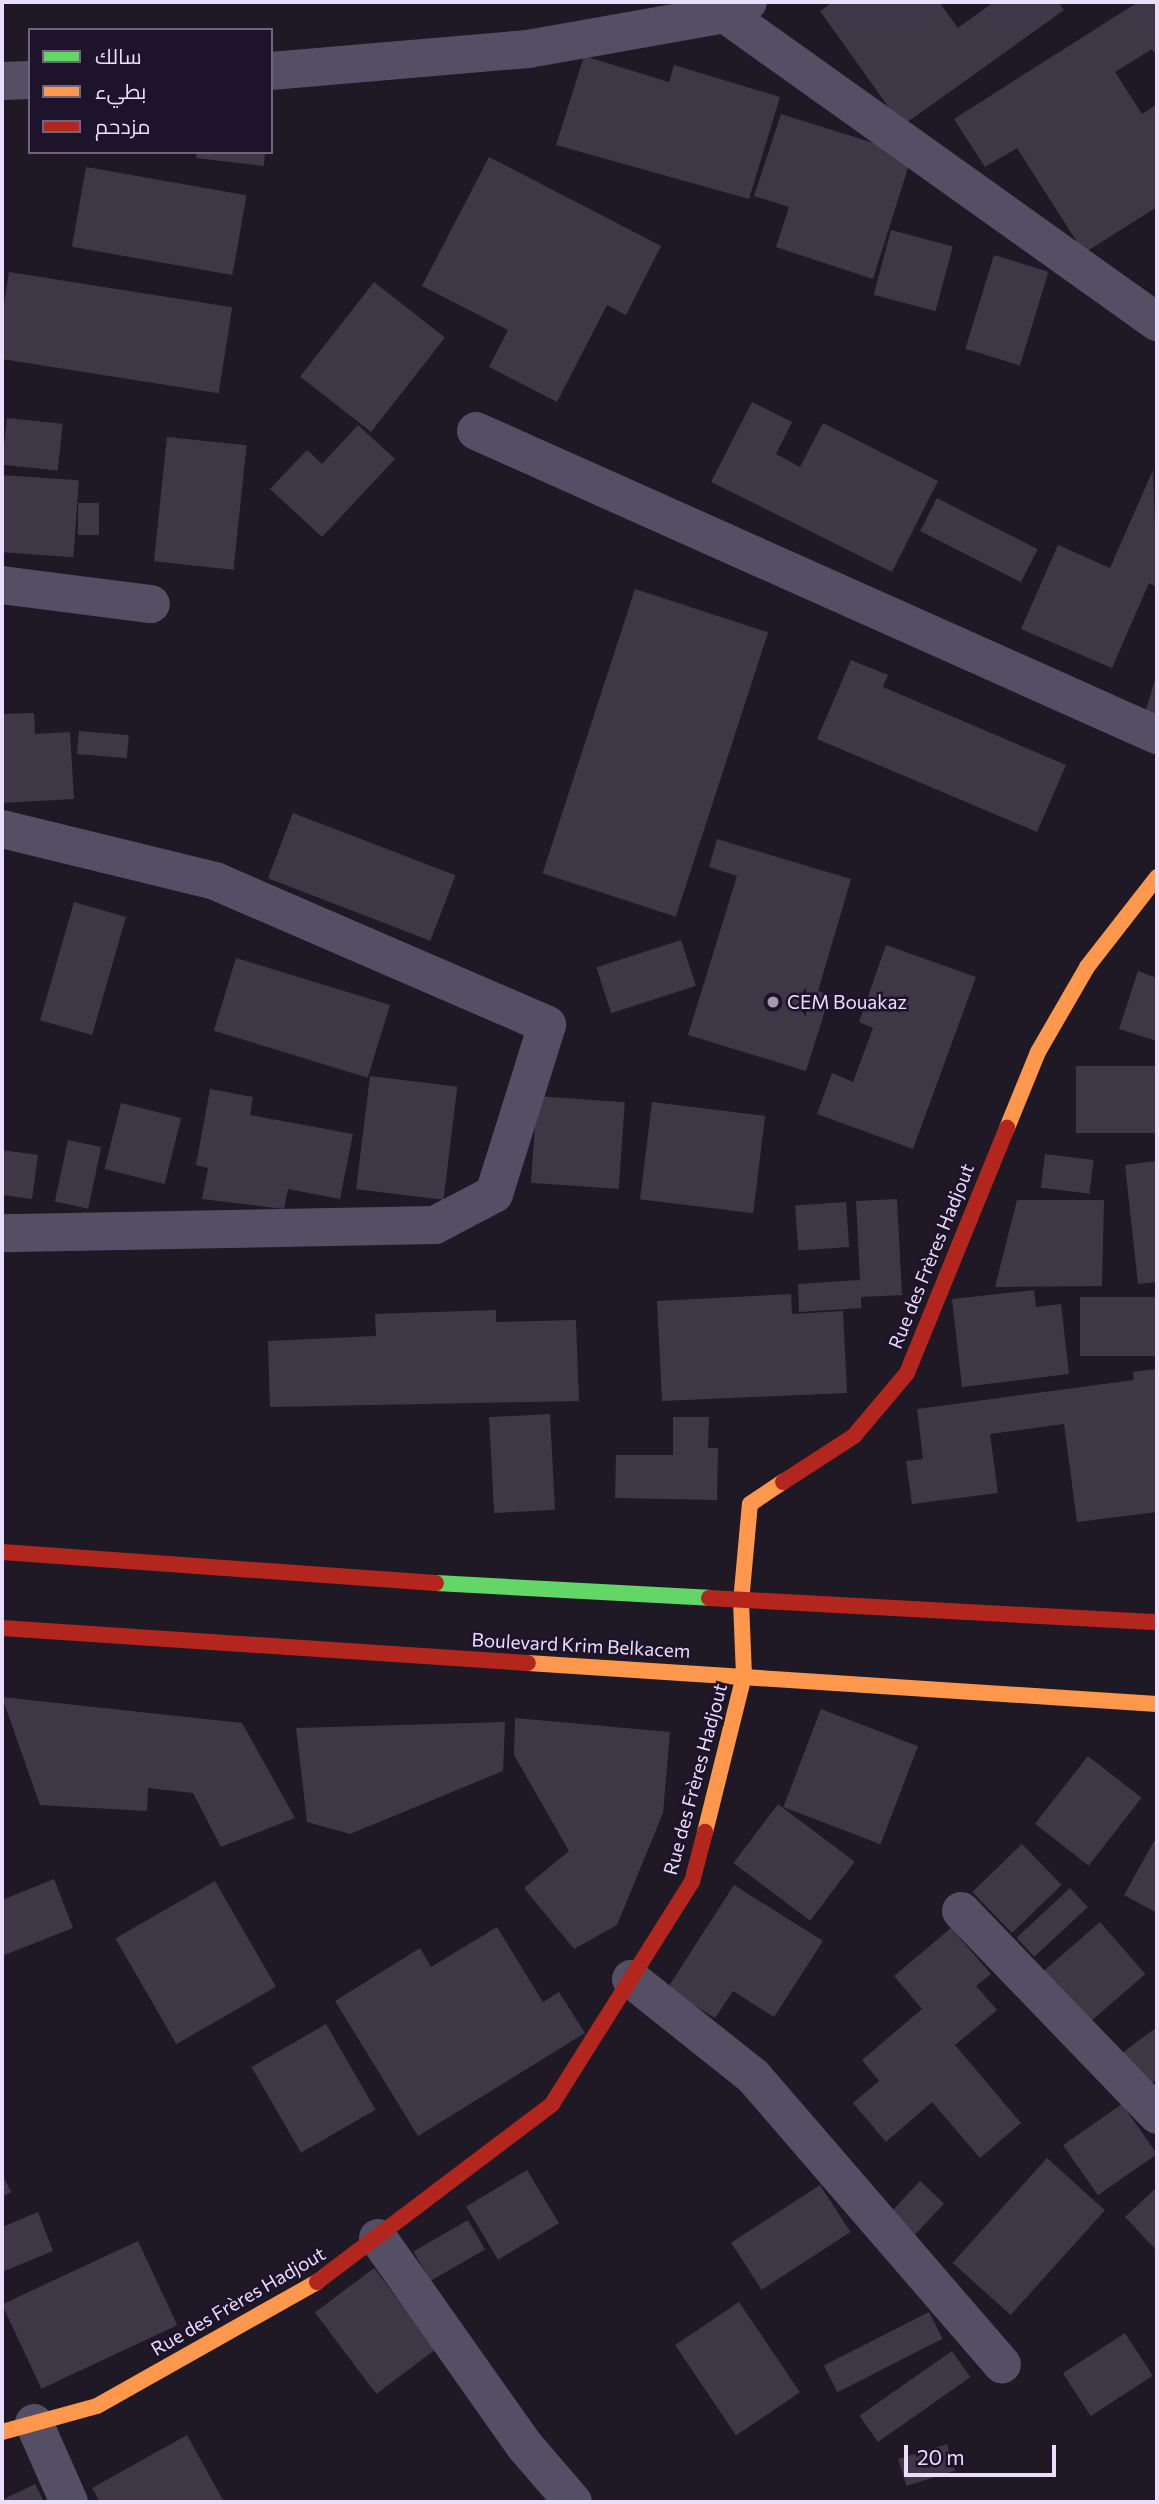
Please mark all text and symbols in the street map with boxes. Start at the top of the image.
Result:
legend [28,28,273,154]
text: سالك [95,43,142,68]
text: بطيء [95,78,146,103]
text: مزدحم [95,113,150,138]
place label: CEM Bouakaz [787,991,907,1013]
marker: CEM Bouakaz [765,994,781,1010]
street label: Rue des Frères Hadjout [883,1160,979,1352]
street label: Boulevard Krim Belkacem [471,1628,691,1662]
street label: Rue des Frères Hadjout [658,1681,732,1877]
street label: Rue des Frères Hadjout [147,2242,329,2360]
scale bar [907,2430,1059,2474]
text: 20 m [917,2444,965,2469]

